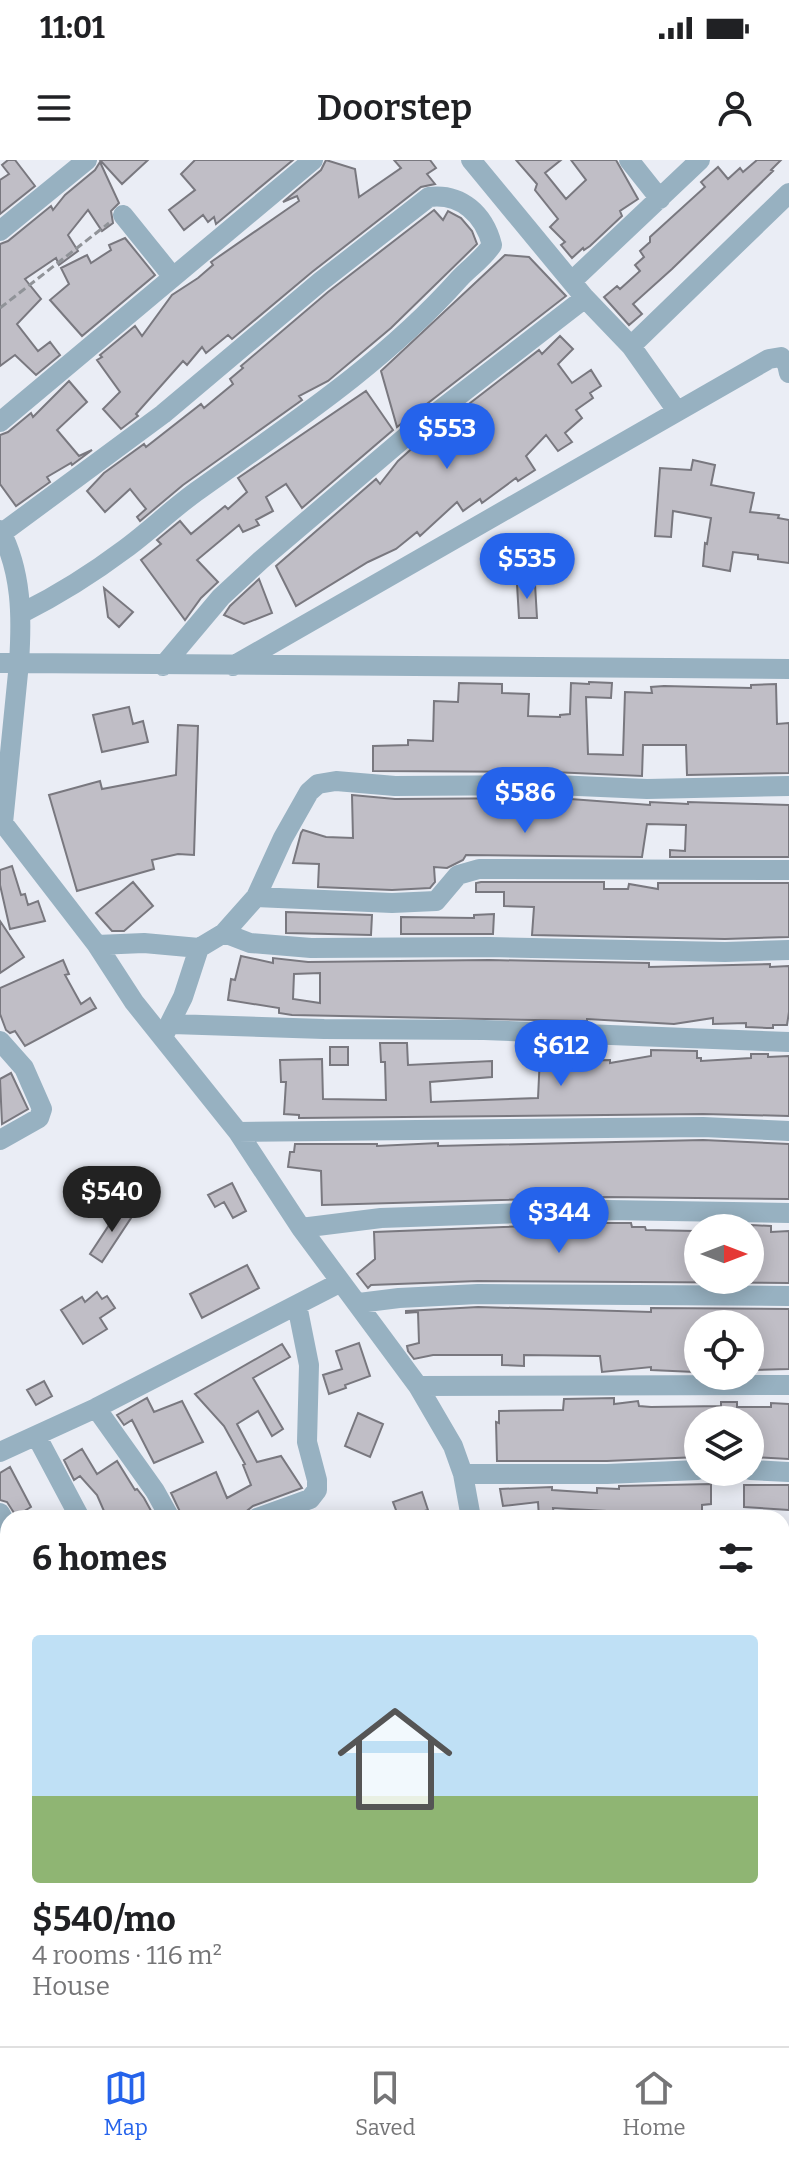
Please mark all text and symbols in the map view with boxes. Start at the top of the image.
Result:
text: 11:01 [40,10,105,46]
icon: menu [32,86,76,130]
text: Doorstep [317,86,472,130]
icon: person [713,86,757,130]
pin: $553 [400,403,494,471]
text: $553 [418,413,476,444]
pin: $535 [480,533,574,601]
text: $535 [498,543,556,574]
pin: $586 [478,767,572,835]
text: $586 [494,777,556,808]
pin: $612 [514,1020,608,1088]
text: $612 [533,1030,589,1061]
pin: $540 [65,1166,159,1234]
text: $540 [81,1176,143,1207]
pin: $344 [512,1187,606,1255]
text: $344 [528,1197,590,1228]
north arrow [684,1214,764,1294]
map controls [684,1214,764,1486]
button: locate [684,1310,764,1390]
button: layers [684,1406,764,1486]
icon: filters [714,1536,758,1580]
text: 6 homes [32,1538,167,1579]
icon: home [323,1687,467,1831]
text: $540/mo [32,1899,176,1940]
text: 4 rooms · 116 m² [32,1940,222,1971]
text: House [32,1971,110,2002]
tab: Map [104,2066,148,2141]
tab: Saved [355,2066,415,2141]
tab: Home [623,2066,685,2141]

